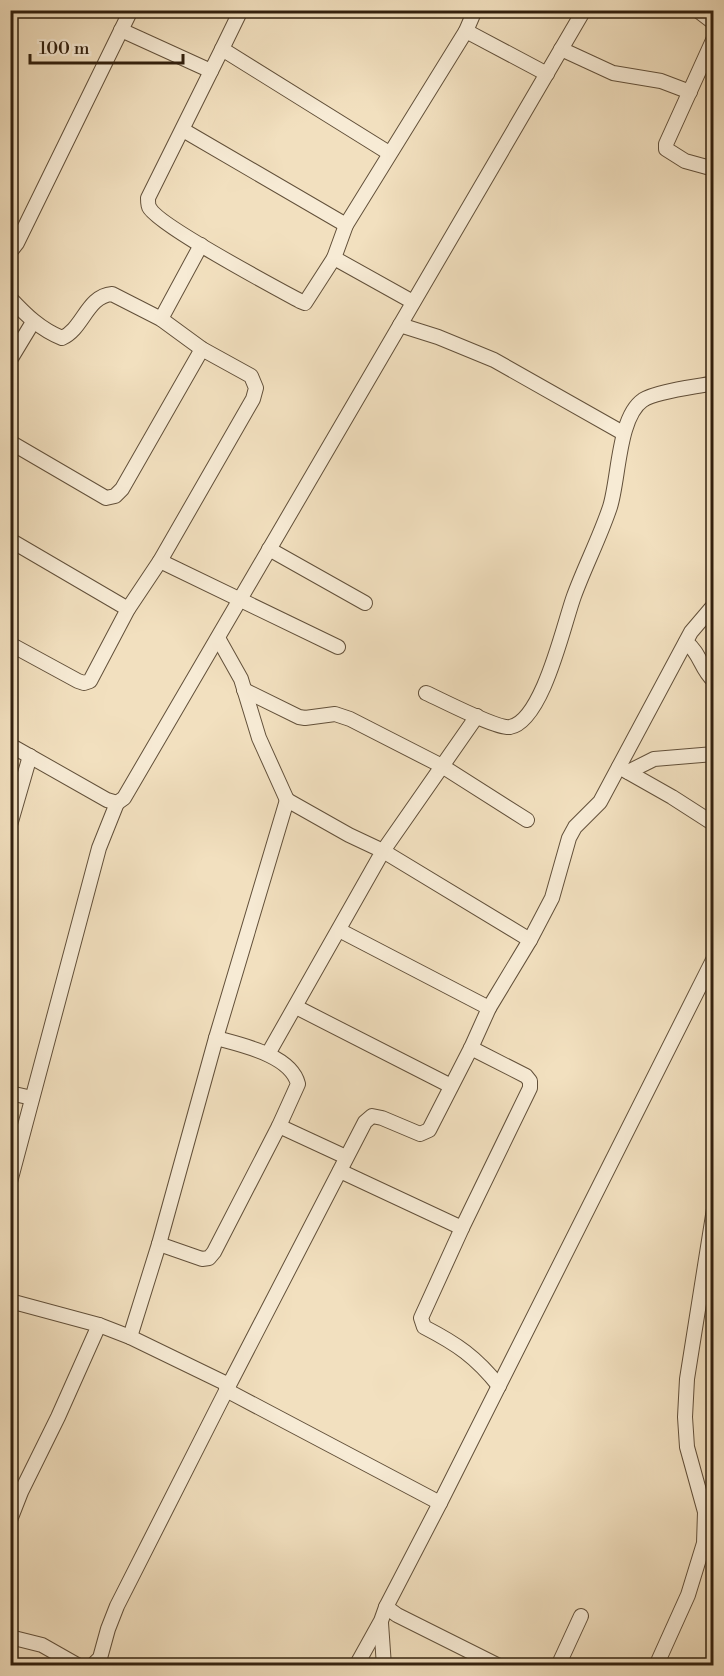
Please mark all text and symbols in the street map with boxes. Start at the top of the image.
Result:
scale bar [30,27,183,65]
text: 100 m [39,37,90,60]

